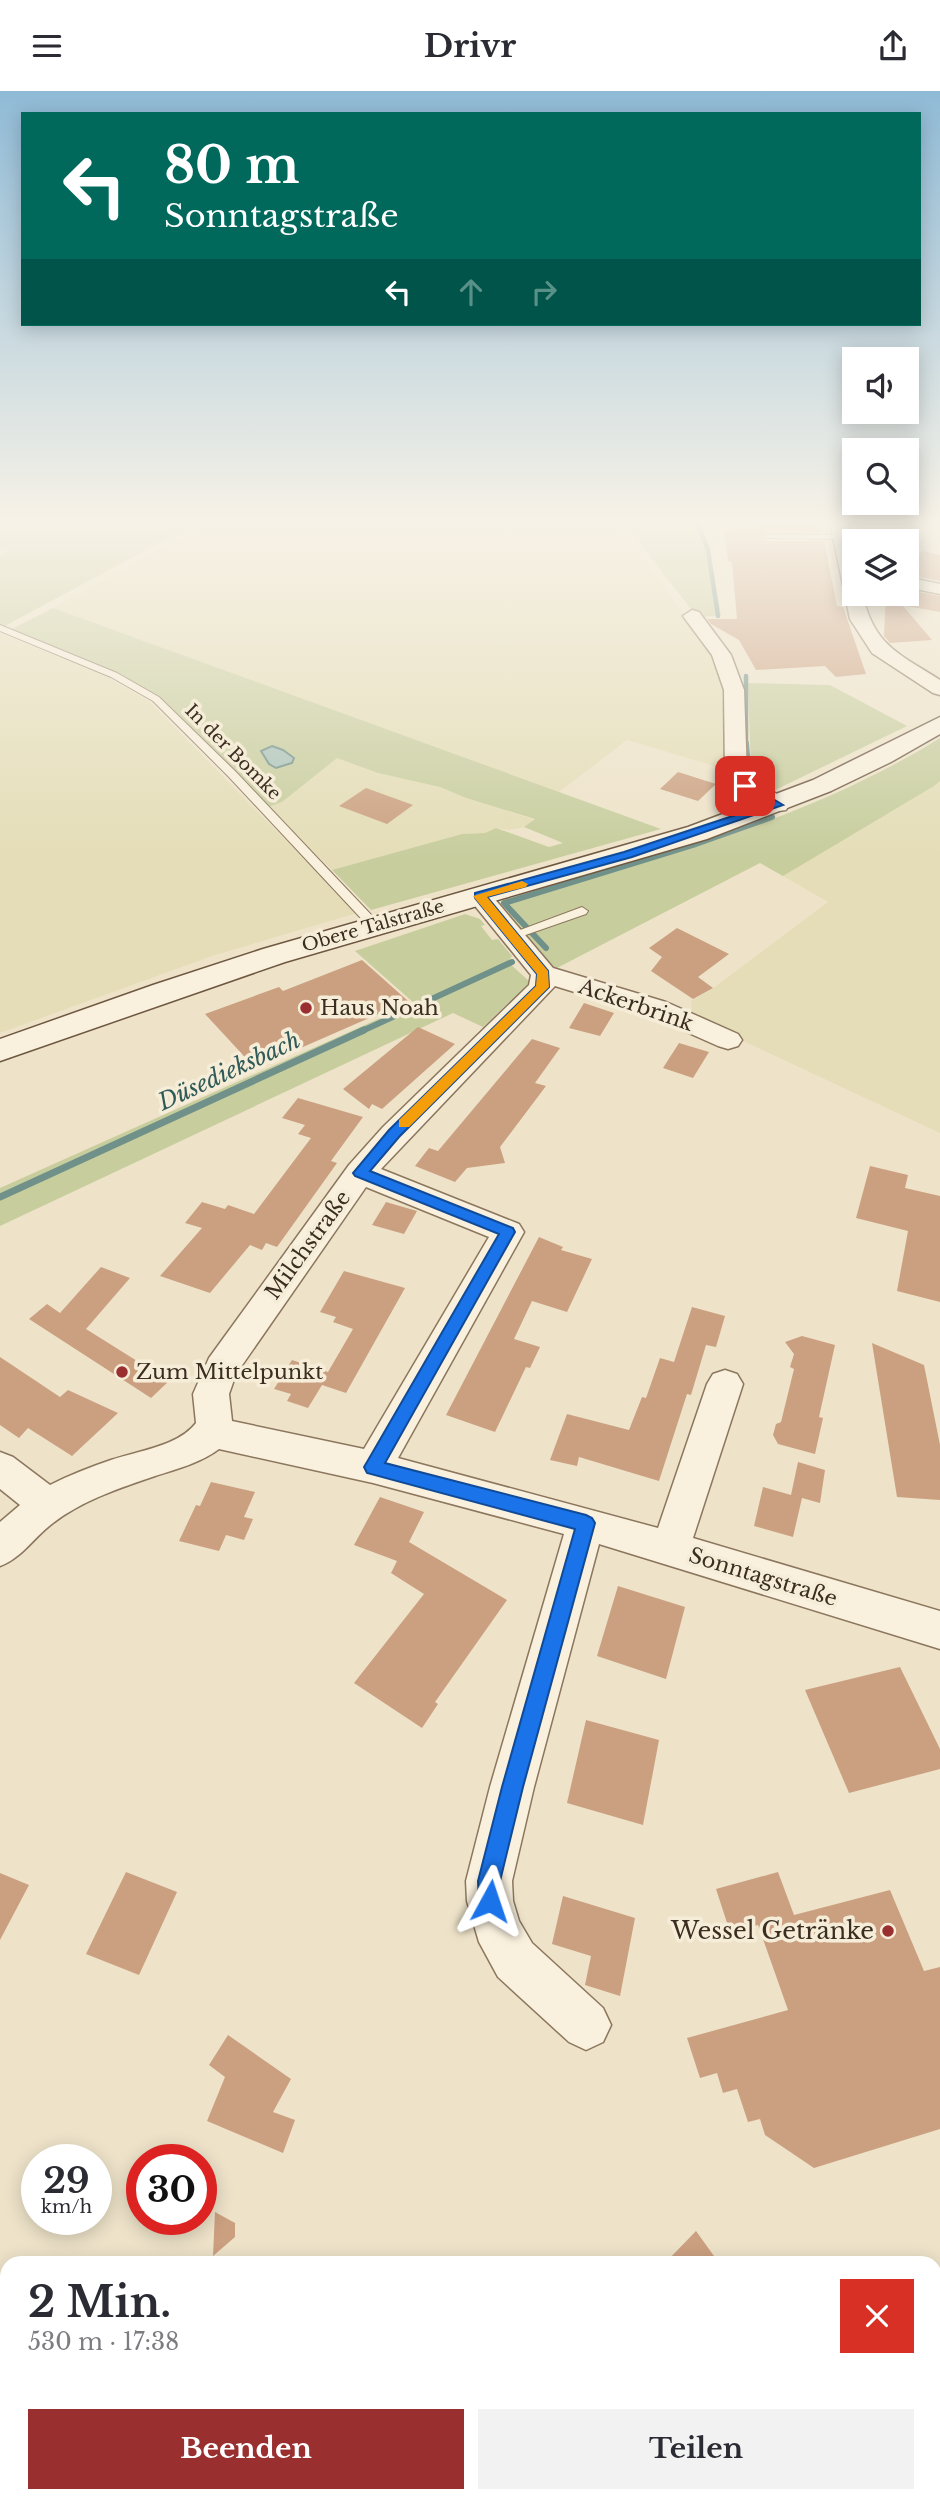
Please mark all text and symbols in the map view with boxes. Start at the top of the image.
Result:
text: Drivr [424,26,516,66]
icon: menu [28,27,66,65]
icon: share [874,27,912,65]
text: 80 m [164,135,299,196]
icon: left [49,140,140,231]
text: Sonntagstraße [164,196,398,236]
icon: left [379,273,417,311]
icon: ahead [452,273,490,311]
icon: right [525,273,563,311]
map controls [842,347,919,606]
button: sound [842,347,919,424]
button: search [842,438,919,515]
button: layers [842,529,919,606]
street label: In der Bomke [181,700,285,804]
pin [715,756,775,816]
icon: arrive [726,767,764,805]
street label: Obere Talstraße [299,895,447,957]
street label: Ackerbrink [574,973,697,1037]
place label: Haus Noah [320,995,439,1021]
marker: Haus Noah [298,1000,314,1016]
water label: Düsedieksbach [153,1026,304,1117]
street label: Milchstraße [260,1186,356,1304]
place label: Zum Mittelpunkt [136,1359,323,1385]
marker: Zum Mittelpunkt [114,1364,130,1380]
street label: Sonntagstraße [686,1542,840,1612]
position arrow [453,1864,527,1938]
place label: Wessel Getränke [670,1916,874,1945]
marker: Wessel Getränke [880,1923,896,1939]
speed limit sign: 30 [126,2144,217,2235]
text: 29 [43,2159,90,2202]
text: km/h [41,2196,92,2218]
text: 2 Min. [28,2276,171,2328]
button: close [840,2279,914,2353]
text: 530 m · 17:38 [28,2328,179,2356]
button: Beenden [28,2409,464,2489]
button: Teilen [478,2409,914,2489]

